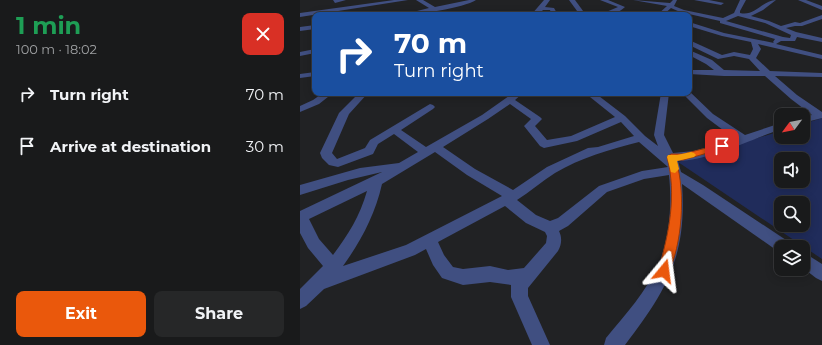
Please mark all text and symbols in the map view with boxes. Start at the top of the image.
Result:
text: 1 min [16,11,81,40]
button: close [242,13,284,55]
text: 70 m [394,26,467,60]
icon: right [328,28,380,80]
text: 100 m · 18:02 [16,41,97,57]
text: Turn right [394,60,484,82]
icon: right [16,83,38,105]
text: Turn right [50,85,129,104]
text: 70 m [246,85,284,104]
north arrow [774,108,810,144]
map controls [774,108,810,276]
pin [705,129,739,163]
icon: arrive [16,135,38,157]
icon: arrive [711,135,733,157]
text: Arrive at destination [50,137,211,156]
text: 30 m [246,137,284,156]
button: sound [774,152,810,188]
button: search [774,196,810,232]
button: layers [774,240,810,276]
position arrow [643,250,685,292]
button: Exit [16,291,146,337]
button: Share [154,291,284,337]

